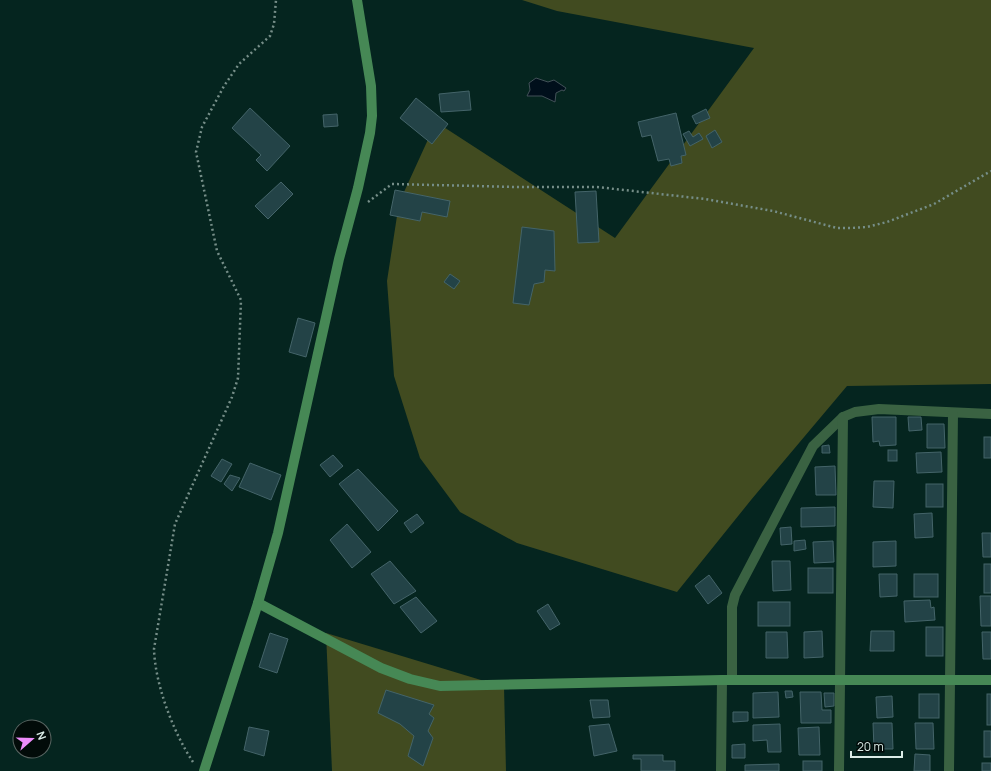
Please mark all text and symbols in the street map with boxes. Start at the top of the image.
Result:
north arrow [12,719,52,759]
text: N [33,729,50,742]
scale bar [851,733,902,759]
text: 20 m [857,738,884,755]

